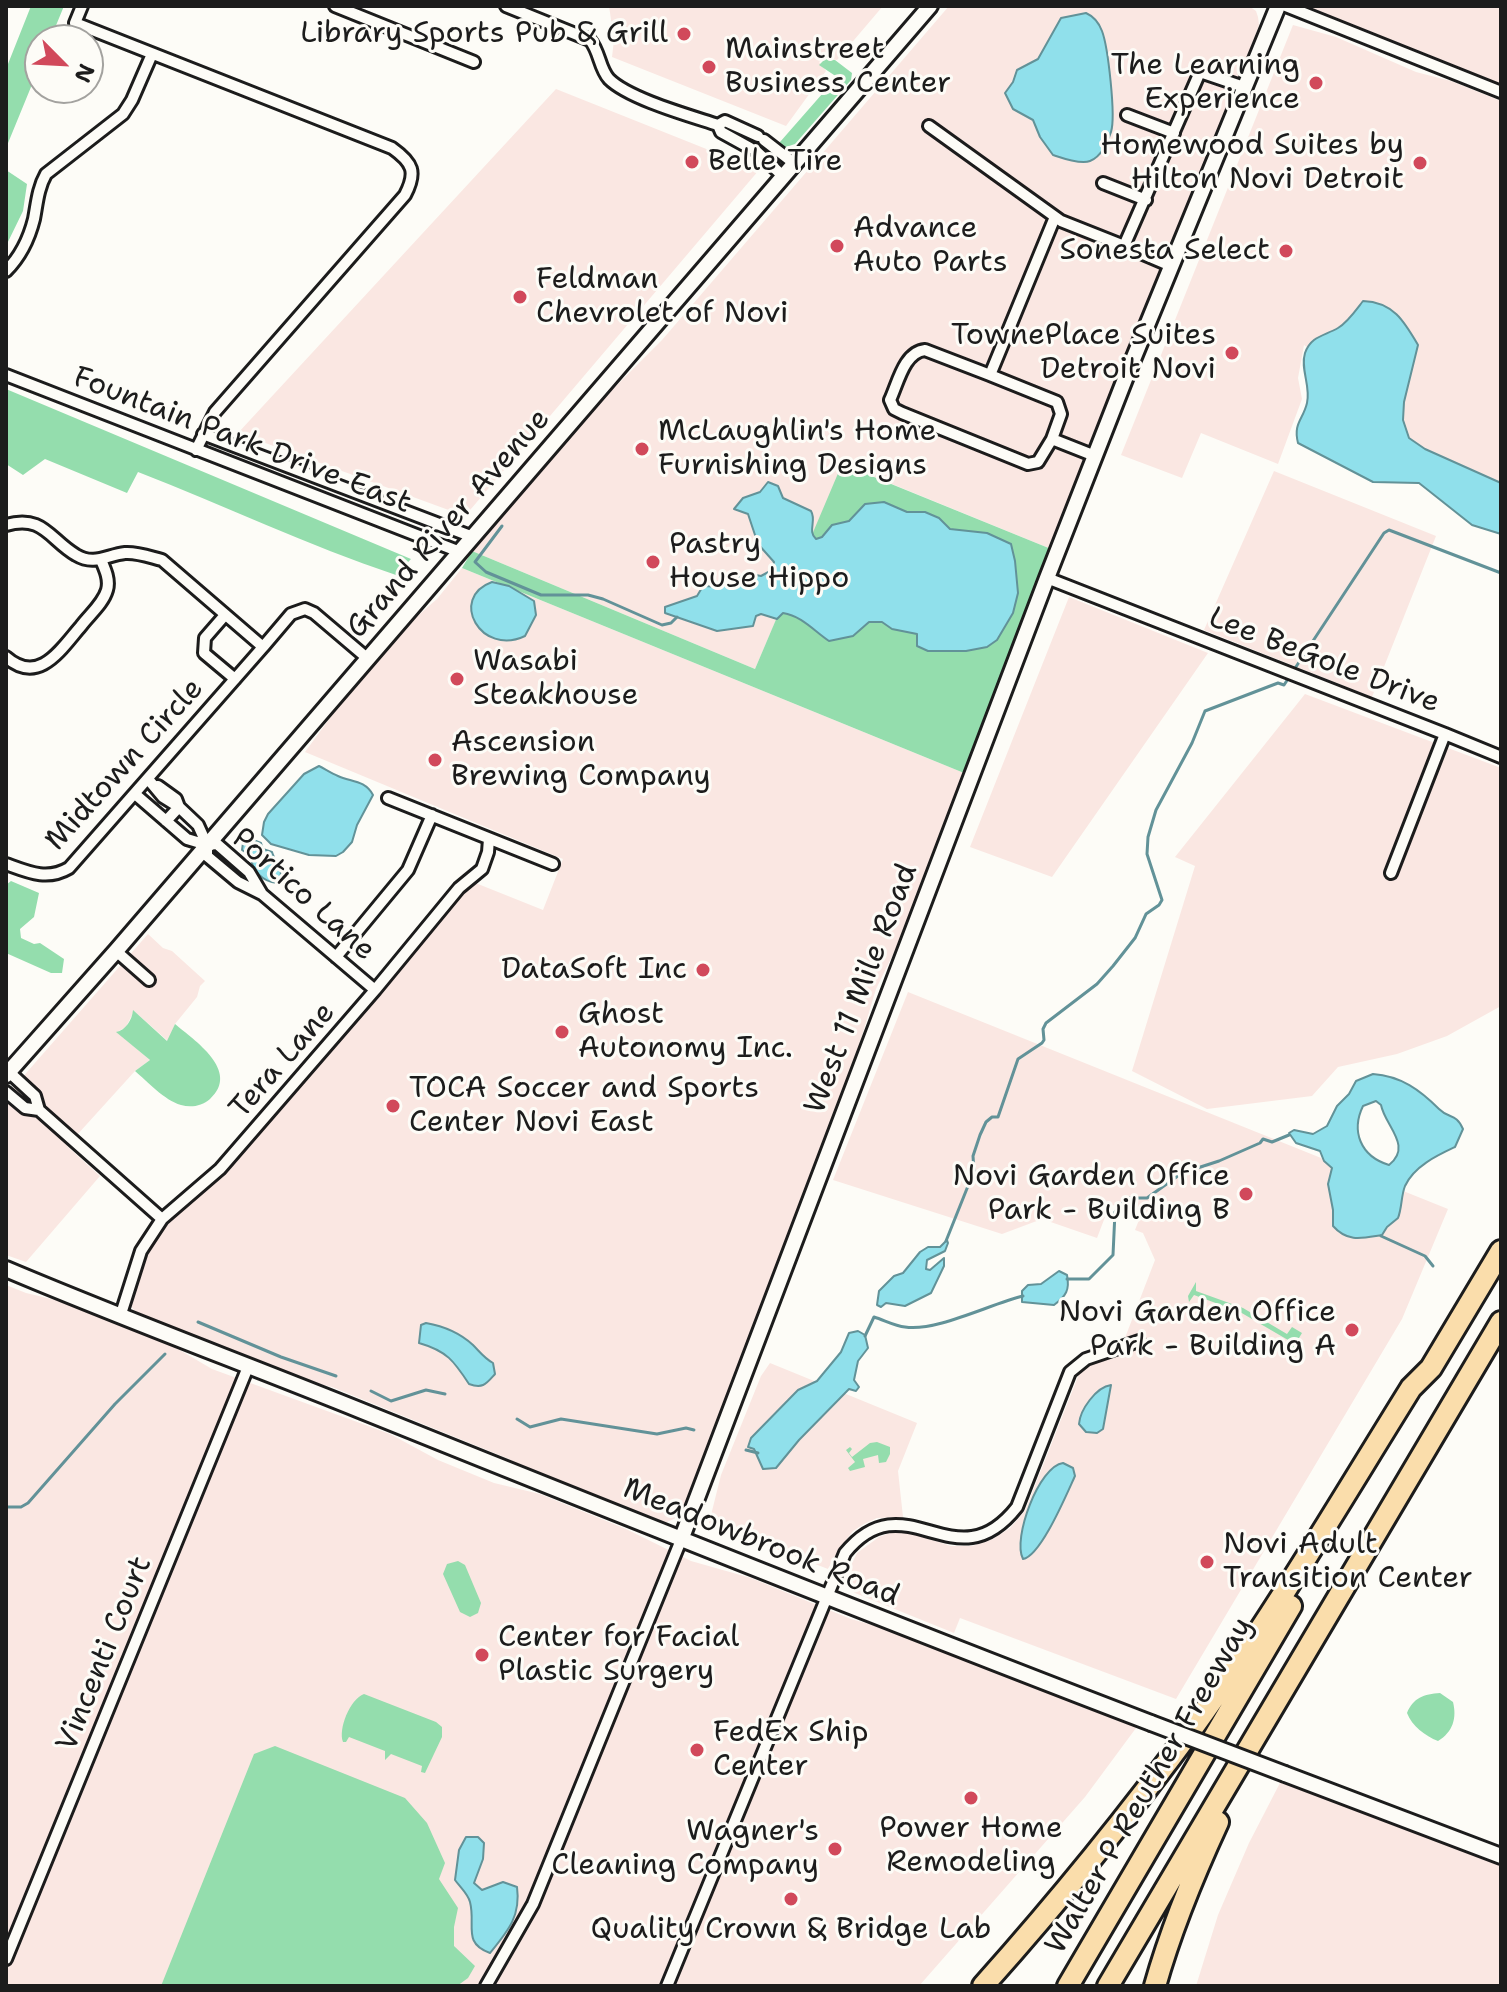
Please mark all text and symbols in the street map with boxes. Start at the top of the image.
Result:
place label: Library Sports Pub & Grill [300,16,668,52]
north arrow [24,24,104,104]
marker: Library Sports Pub & Grill [675,25,693,43]
place label: Mainstreet Business Center [725,32,951,102]
place label: The Learning Experience [1111,48,1300,118]
marker: Mainstreet Business Center [700,58,718,76]
text: N [68,59,101,87]
marker: The Learning Experience [1307,74,1325,92]
place label: Homewood Suites by Hilton Novi Detroit [1101,128,1404,198]
place label: Belle Tire [708,144,843,180]
marker: Belle Tire [683,153,701,171]
marker: Homewood Suites by Hilton Novi Detroit [1411,154,1429,172]
place label: Advance Auto Parts [853,211,1008,282]
place label: Sonesta Select [1059,233,1270,269]
marker: Advance Auto Parts [828,237,846,255]
marker: Sonesta Select [1277,242,1295,260]
place label: Feldman Chevrolet of Novi [536,262,788,332]
marker: Feldman Chevrolet of Novi [511,288,529,306]
place label: TownePlace Suites Detroit Novi [951,318,1216,388]
marker: TownePlace Suites Detroit Novi [1223,344,1241,362]
street label: Fountain Park Drive East [68,360,416,522]
street label: Grand River Avenue [340,402,558,646]
place label: McLaughlin's Home Furnishing Designs [658,414,936,484]
marker: McLaughlin's Home Furnishing Designs [633,440,651,458]
place label: Pastry House Hippo [669,527,849,598]
marker: Pastry House Hippo [644,553,662,571]
street label: Lee BeGole Drive [1203,600,1445,722]
place label: Wasabi Steakhouse [473,644,638,714]
marker: Wasabi Steakhouse [448,670,466,688]
street label: Midtown Circle [38,672,212,858]
place label: Ascension Brewing Company [451,725,711,796]
marker: Ascension Brewing Company [426,751,444,769]
street label: Portico Lane [224,821,382,969]
street label: West 11 Mile Road [798,859,926,1119]
place label: DataSoft Inc [501,952,687,988]
marker: DataSoft Inc [694,961,712,979]
street label: Tera Lane [223,995,343,1127]
place label: Ghost Autonomy Inc. [578,997,793,1068]
marker: Ghost Autonomy Inc. [553,1023,571,1041]
place label: TOCA Soccer and Sports Center Novi East [409,1071,759,1142]
marker: TOCA Soccer and Sports Center Novi East [384,1097,402,1115]
place label: Novi Garden Office Park - Building B [953,1159,1230,1230]
marker: Novi Garden Office Park - Building B [1237,1185,1255,1203]
place label: Novi Garden Office Park - Building A [1059,1295,1336,1366]
marker: Novi Garden Office Park - Building A [1343,1321,1361,1339]
street label: Meadowbrook Road [617,1471,905,1615]
place label: Novi Adult Transition Center [1223,1527,1473,1598]
street label: Vincenti Court [50,1551,160,1757]
marker: Novi Adult Transition Center [1198,1553,1216,1571]
street label: Walter P Reuther Freeway [1039,1611,1261,1961]
place label: Center for Facial Plastic Surgery [498,1620,739,1690]
marker: Center for Facial Plastic Surgery [473,1646,491,1664]
place label: FedEx Ship Center [713,1715,869,1786]
marker: FedEx Ship Center [688,1741,706,1759]
marker: Power Home Remodeling [962,1789,980,1807]
place label: Power Home Remodeling [879,1811,1063,1882]
place label: Wagner's Cleaning Company [551,1814,819,1884]
marker: Wagner's Cleaning Company [826,1840,844,1858]
marker: Quality Crown & Bridge Lab [782,1890,800,1908]
place label: Quality Crown & Bridge Lab [591,1912,991,1948]

